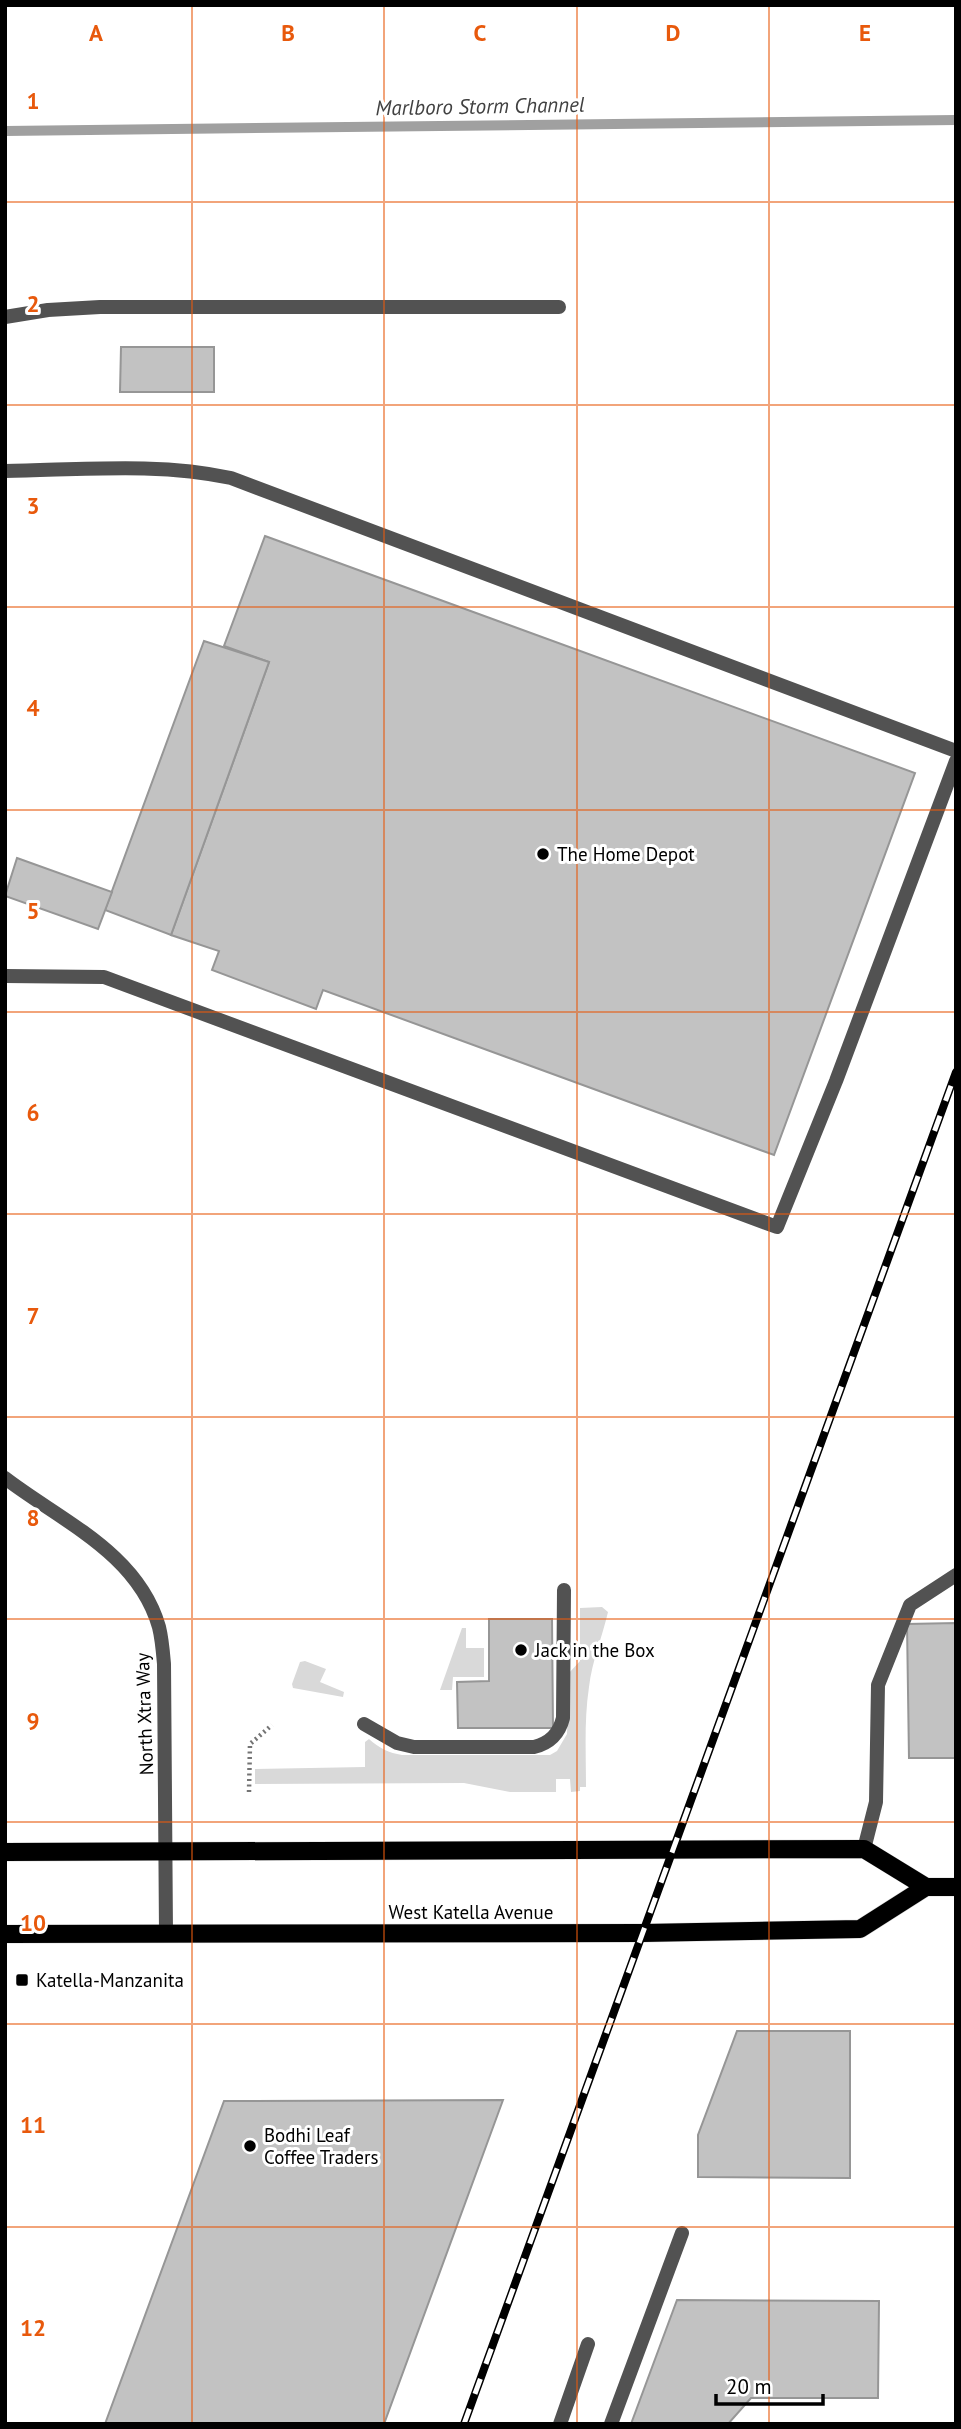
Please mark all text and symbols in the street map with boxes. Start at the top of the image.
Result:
text: A [89,18,103,47]
text: B [281,18,295,47]
text: C [474,18,487,47]
text: D [666,18,680,47]
text: E [859,18,871,47]
text: 1 [26,86,40,115]
water label: Marlboro Storm Channel [375,91,585,121]
text: 2 [26,289,40,318]
text: 3 [26,491,40,520]
text: 4 [26,693,40,722]
place label: The Home Depot [557,842,695,866]
marker: The Home Depot [535,846,551,862]
text: 5 [26,896,40,925]
text: 6 [26,1098,40,1127]
text: 7 [26,1301,40,1330]
text: 8 [26,1503,40,1532]
place label: Jack in the Box [534,1638,655,1662]
marker: Jack in the Box [513,1642,529,1658]
street label: North Xtra Way [130,1652,158,1776]
text: 9 [26,1706,40,1735]
street label: West Katella Avenue [389,1900,553,1924]
text: 10 [20,1908,46,1937]
place label: Katella-Manzanita [36,1968,184,1992]
marker: Katella-Manzanita [14,1972,30,1988]
text: 11 [20,2110,46,2139]
place label: Bodhi Leaf Coffee Traders [264,2123,378,2169]
marker: Bodhi Leaf Coffee Traders [242,2138,258,2154]
text: 12 [20,2313,46,2342]
scale bar [716,2362,823,2406]
text: 20 m [726,2373,772,2400]

